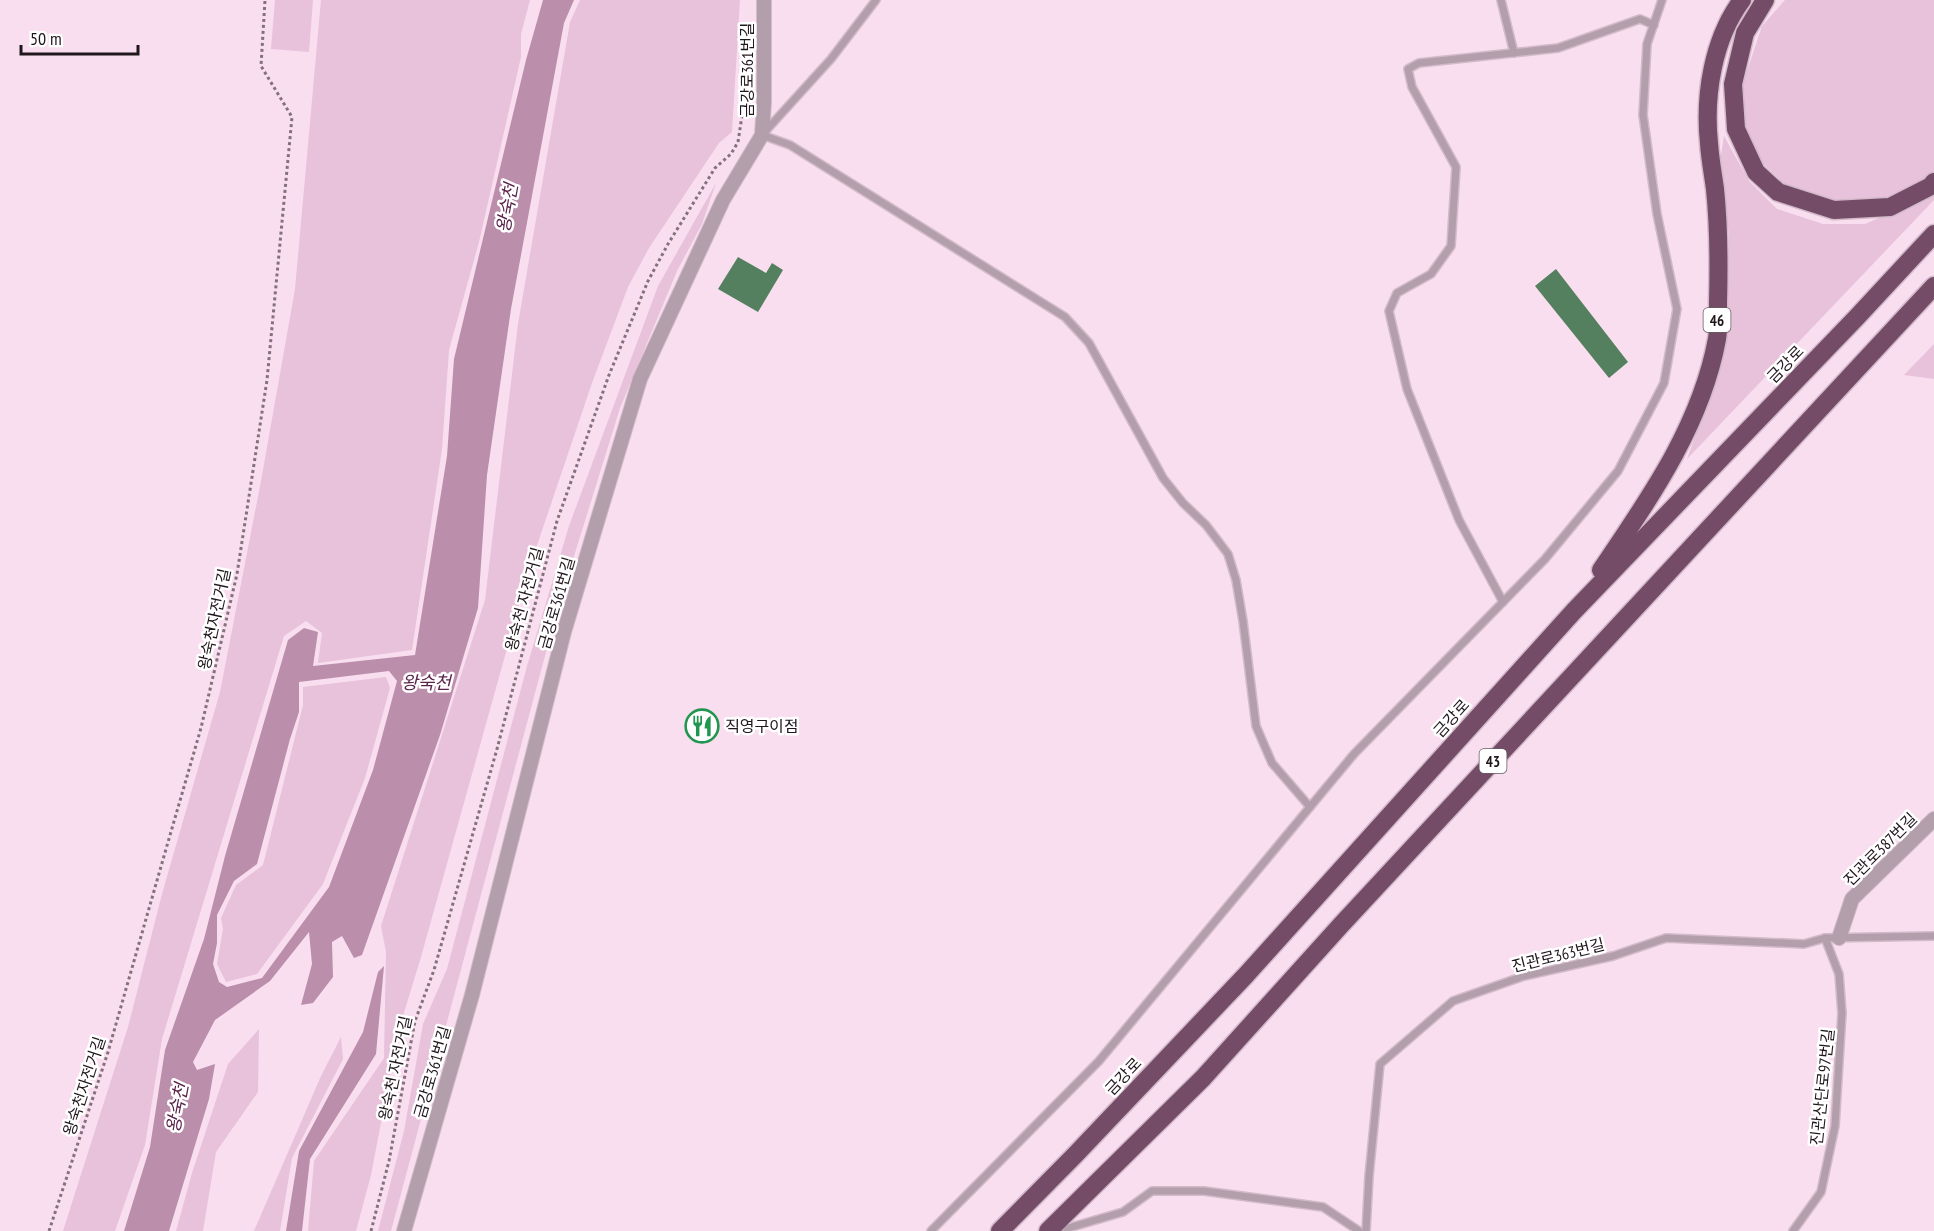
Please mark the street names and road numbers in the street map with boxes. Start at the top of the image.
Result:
street label: 금강로361번길 [737,22,757,118]
road number: 46 [1704,308,1730,332]
street label: 금강로 [1762,341,1808,387]
street label: 왕숙천 자전거길 [501,545,547,653]
street label: 금강로361번길 [533,554,579,652]
street label: 왕숙천자전거길 [194,567,234,671]
street label: 금강로 [1429,695,1473,741]
road number: 43 [1480,749,1506,773]
street label: 진관로387번길 [1839,808,1921,890]
street label: 진관로363번길 [1509,934,1607,976]
street label: 왕숙천 자전거길 [374,1014,416,1122]
street label: 금강로361번길 [409,1023,455,1121]
street label: 진관산단로97번길 [1806,1028,1838,1146]
street label: 왕숙천자전거길 [59,1034,109,1138]
street label: 금강로 [1101,1053,1146,1099]

